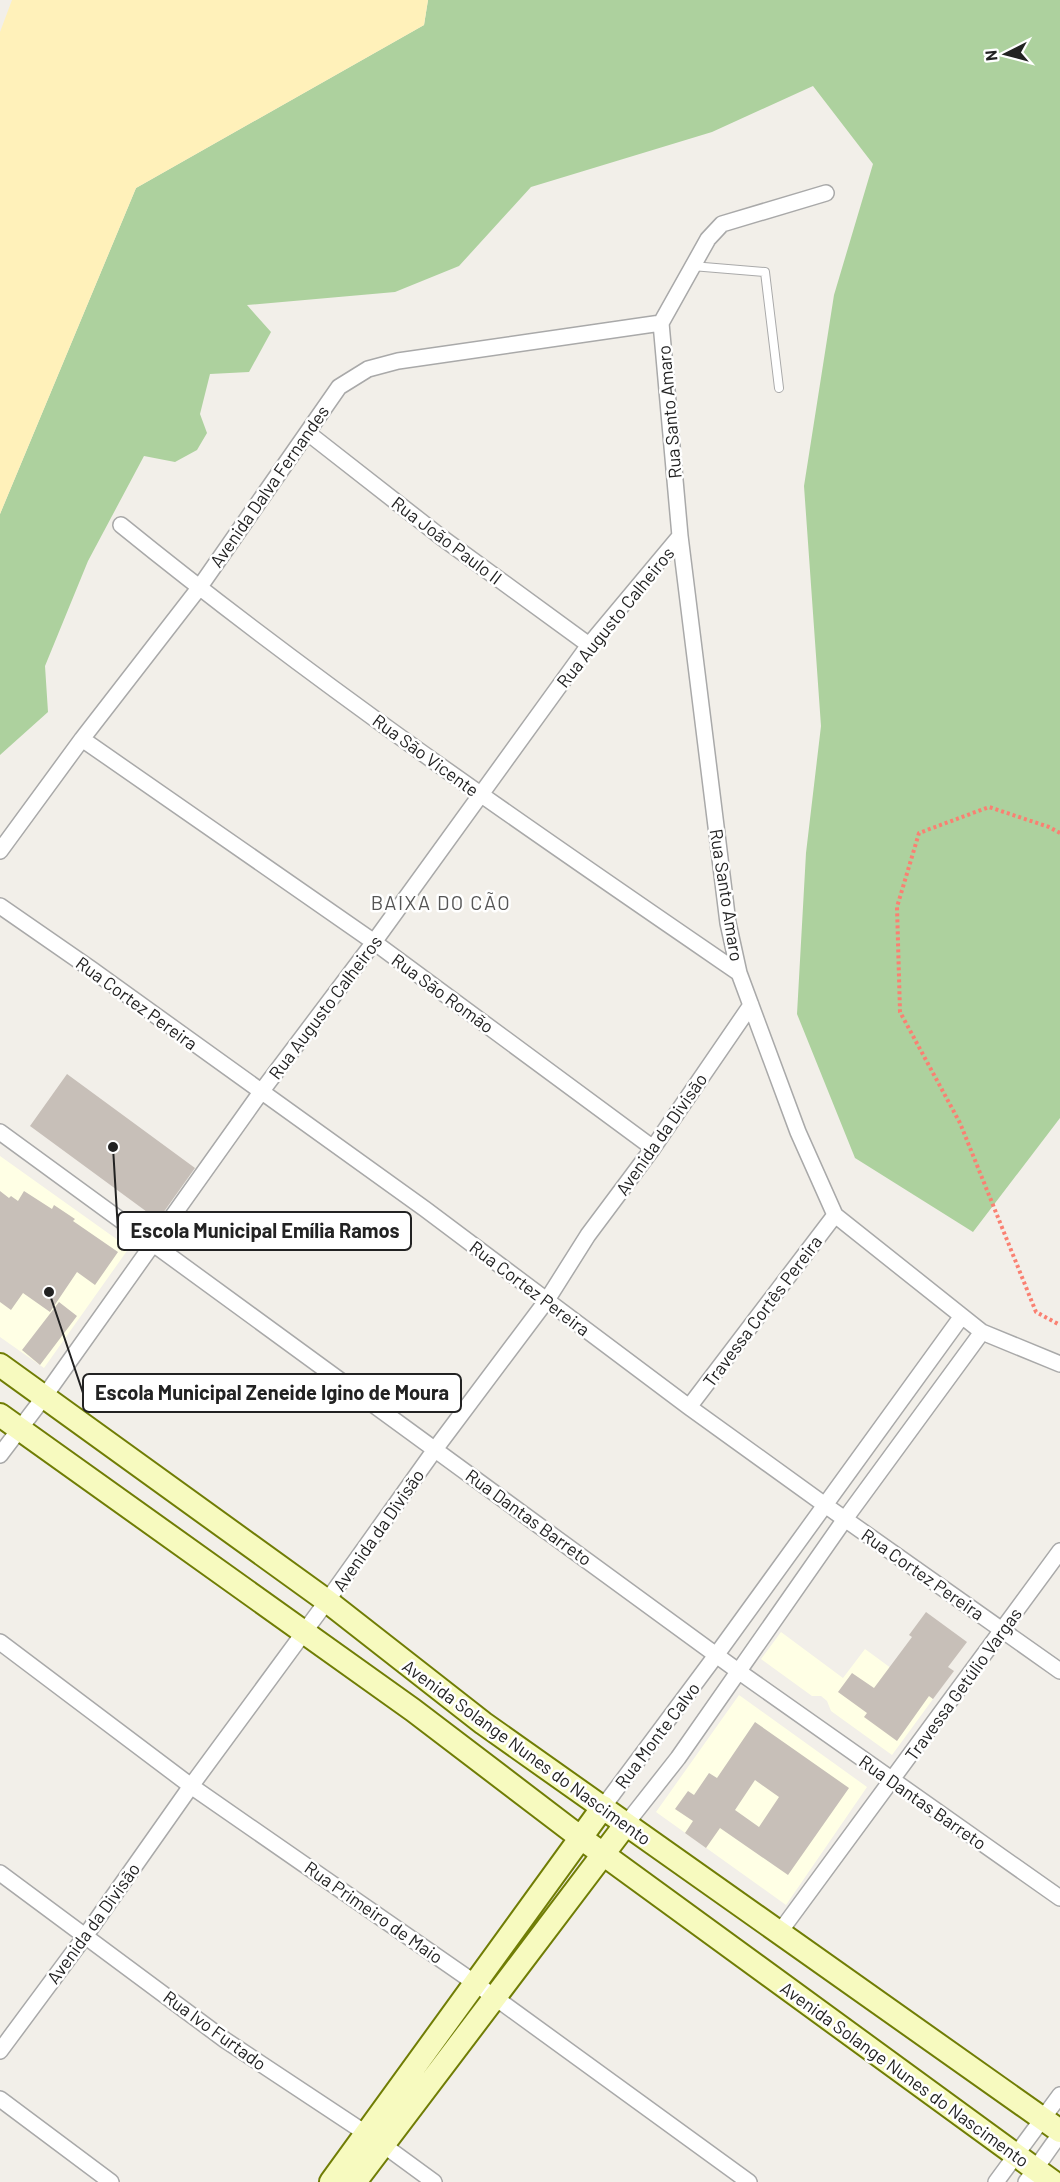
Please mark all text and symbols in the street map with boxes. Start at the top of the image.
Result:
north arrow [976,24,1036,84]
text: N [981,49,1001,62]
street label: Rua Santo Amaro [652,344,686,480]
street label: Avenida Dalva Fernandes [205,401,333,571]
street label: Rua João Paulo II [387,491,507,589]
street label: Rua Augusto Calheiros [552,542,678,692]
street label: Rua São Vicente [369,709,483,801]
street label: Rua Santo Amaro [706,827,748,963]
district label: BAIXA DO CÃO [371,890,511,914]
street label: Rua Augusto Calheiros [264,931,386,1083]
street label: Rua São Romão [388,949,498,1037]
street label: Rua Cortez Pereira [72,952,202,1054]
street label: Avenida da Divisão [611,1069,711,1199]
callout: Escola Municipal Emília Ramos [118,1212,411,1250]
text: Escola Municipal Emília Ramos [130,1218,400,1242]
street label: Travessa Cortês Pereira [698,1231,826,1391]
street label: Rua Cortez Pereira [466,1236,594,1340]
callout: Escola Municipal Zeneide Igino de Moura [83,1374,461,1412]
text: Escola Municipal Zeneide Igino de Moura [95,1380,449,1404]
street label: Rua Dantas Barreto [462,1464,596,1570]
street label: Avenida da Divisão [328,1465,428,1595]
street label: Rua Cortez Pereira [857,1523,989,1625]
street label: Travessa Getúlio Vargas [900,1603,1026,1765]
street label: Avenida Solange Nunes do Nascimento [398,1654,656,1850]
street label: Rua Monte Calvo [610,1677,704,1793]
street label: Rua Dantas Barreto [855,1750,991,1854]
street label: Rua Primeiro de Maio [301,1856,447,1968]
street label: Avenida da Divisão [42,1858,144,1988]
street label: Avenida Solange Nunes do Nascimento [776,1976,1034,2172]
street label: Rua Ivo Furtado [159,1985,271,2075]

